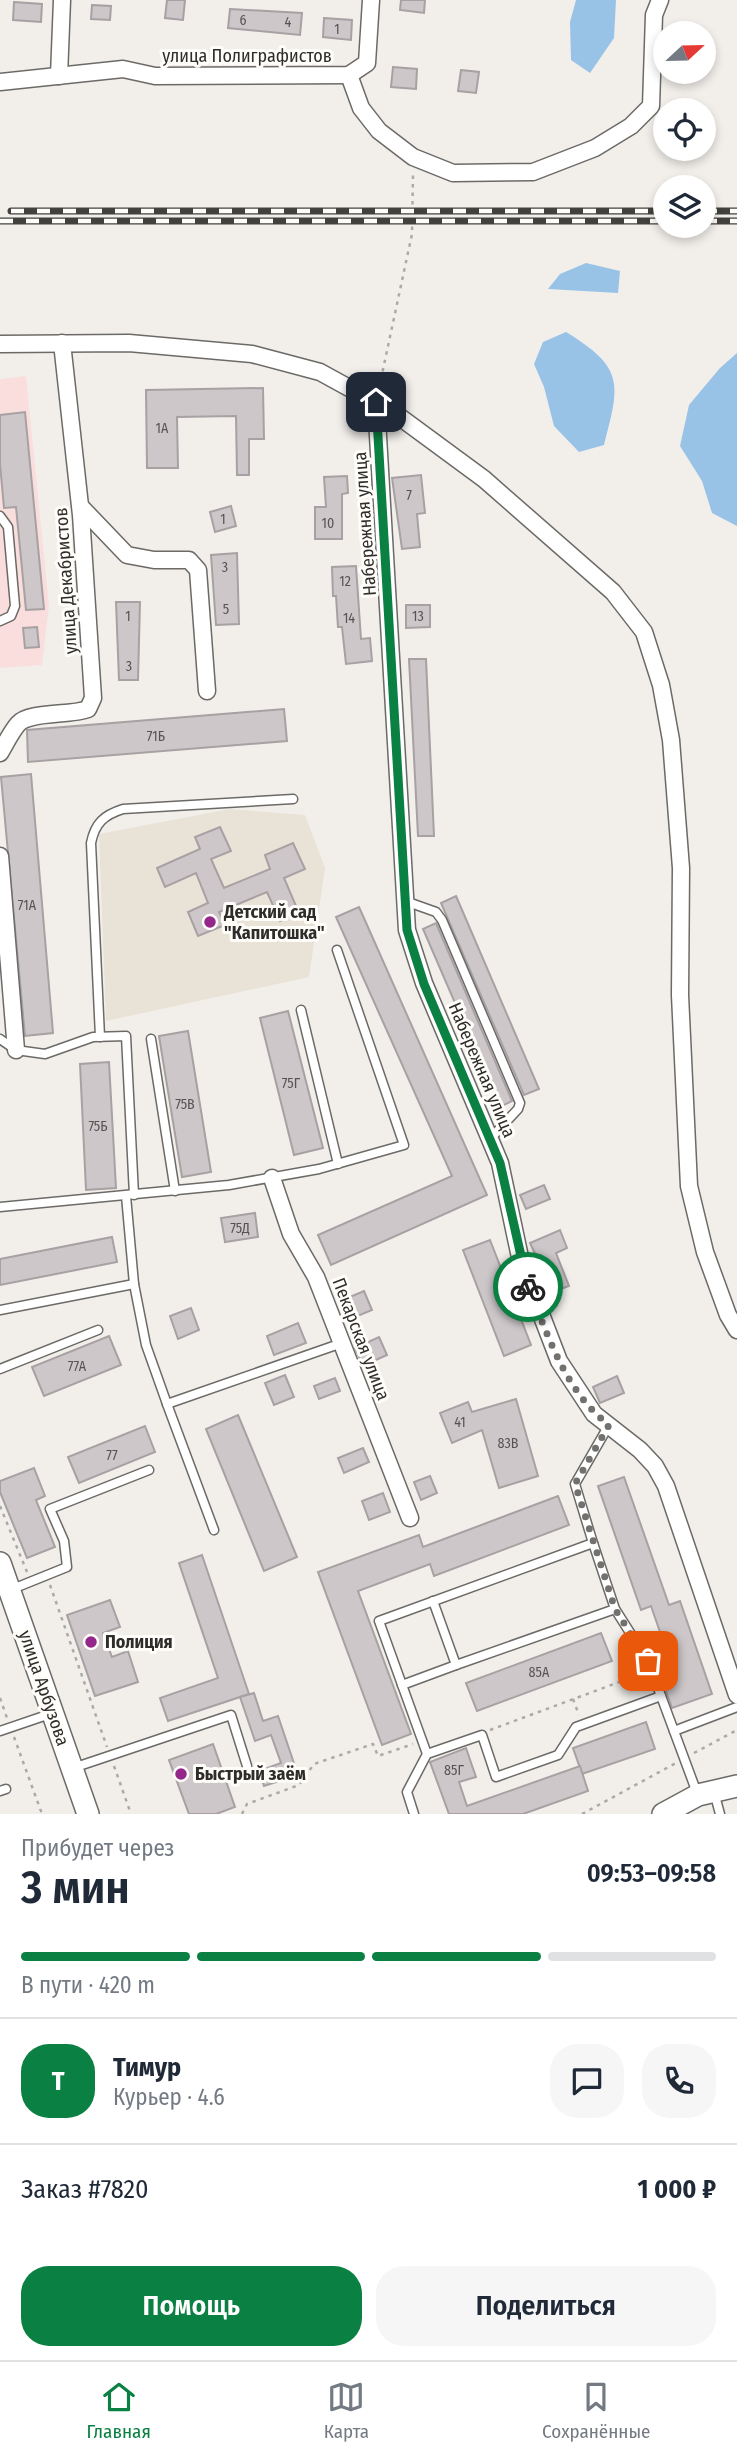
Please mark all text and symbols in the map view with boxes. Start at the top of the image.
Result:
house number: 6 [240,12,247,29]
house number: 4 [285,14,292,31]
house number: 1 [334,21,340,38]
north arrow [653,21,716,84]
map controls [653,21,716,238]
street label: улица Полиграфистов [162,45,332,67]
button: locate [653,98,716,161]
button: layers [653,175,716,238]
pin [346,372,406,432]
icon: home [357,383,395,421]
house number: 1А [156,420,169,437]
street label: Набережная улица [349,451,381,597]
house number: 7 [406,487,412,504]
street label: улица Декабристов [50,507,82,655]
house number: 1 [220,511,226,528]
house number: 10 [322,515,334,532]
house number: 3 [222,559,228,576]
house number: 12 [339,573,351,590]
house number: 5 [223,601,229,618]
house number: 1 [125,608,131,625]
house number: 13 [412,608,424,625]
house number: 14 [343,610,355,627]
house number: 3 [126,658,132,675]
house number: 71Б [147,728,165,745]
house number: 71А [18,897,37,914]
place label: Детский сад "Капитошка" [223,901,325,944]
marker: Детский сад "Капитошка" [202,914,218,930]
street label: Набережная улица [444,999,520,1141]
house number: 75Г [282,1075,301,1092]
house number: 75В [175,1096,195,1113]
house number: 75Б [88,1118,108,1135]
house number: 75Д [230,1220,250,1237]
courier [493,1252,563,1322]
icon: bike [509,1268,547,1306]
street label: Пекарская улица [328,1275,394,1403]
house number: 77А [68,1358,87,1375]
house number: 41 [454,1414,466,1431]
house number: 83В [498,1435,519,1452]
house number: 77 [106,1447,118,1464]
street label: улица Арбузова [14,1627,74,1749]
place label: Полиция [105,1631,173,1653]
pin [618,1631,678,1691]
marker: Полиция [83,1634,99,1650]
icon: bag [629,1642,667,1680]
house number: 85А [529,1664,550,1681]
house number: 85Г [444,1762,464,1779]
place label: Быстрый заём [195,1763,306,1785]
marker: Быстрый заём [173,1766,189,1782]
text: Прибудет через [21,1834,174,1862]
text: 09:53–09:58 [587,1858,716,1889]
text: 3 мин [21,1860,130,1915]
text: В пути · 420 m [21,1971,155,1999]
button: chat [550,2044,624,2118]
button: phone [642,2044,716,2118]
text: Тимур [113,2052,181,2083]
text: Т [52,2066,64,2097]
text: Курьер · 4.6 [113,2083,225,2111]
text: Заказ #7820 [21,2174,149,2205]
text: 1 000 ₽ [638,2174,716,2205]
button: Помощь [21,2266,362,2346]
button: Поделиться [376,2266,716,2346]
tab: Главная [86,2378,151,2443]
tab: Карта [324,2378,369,2443]
tab: Сохранённые [542,2378,651,2443]

